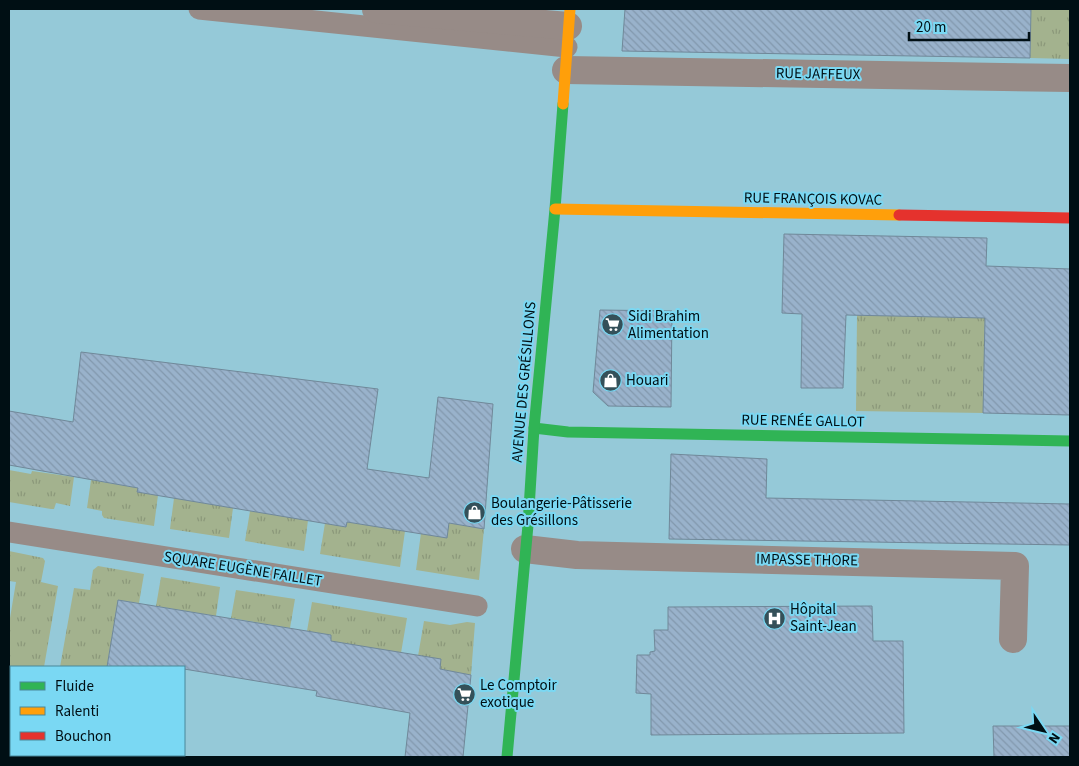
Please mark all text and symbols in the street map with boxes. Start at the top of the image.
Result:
scale bar [909,10,1029,42]
text: 20 m [916,17,946,38]
street label: RUE JAFFEUX [776,63,861,85]
street label: RUE FRANÇOIS KOVAC [744,187,883,211]
street label: AVENUE DES GRÉSILLONS [507,301,541,463]
place label: Sidi Brahim Alimentation [628,306,709,344]
supermarket icon: Sidi Brahim Alimentation [600,313,624,337]
shop icon: Houari [598,368,622,392]
place label: Houari [626,370,669,391]
street label: RUE RENÉE GALLOT [741,409,865,433]
place label: Boulangerie-Pâtisserie des Grésillons [491,493,632,531]
shop icon: Boulangerie-Pâtisserie des Grésillons [463,500,487,524]
street label: SQUARE EUGÈNE FAILLET [162,546,324,592]
street label: IMPASSE THORE [756,549,858,571]
place label: Hôpital Saint-Jean [790,599,857,637]
hospital icon: Hôpital Saint-Jean [762,606,786,630]
legend [10,666,185,756]
place label: Le Comptoir exotique [480,675,557,713]
text: Fluide [55,676,94,697]
supermarket icon: Le Comptoir exotique [452,682,476,706]
text: Ralenti [55,701,99,722]
north arrow [1019,706,1069,756]
text: Bouchon [55,726,111,747]
text: N [1043,728,1065,747]

